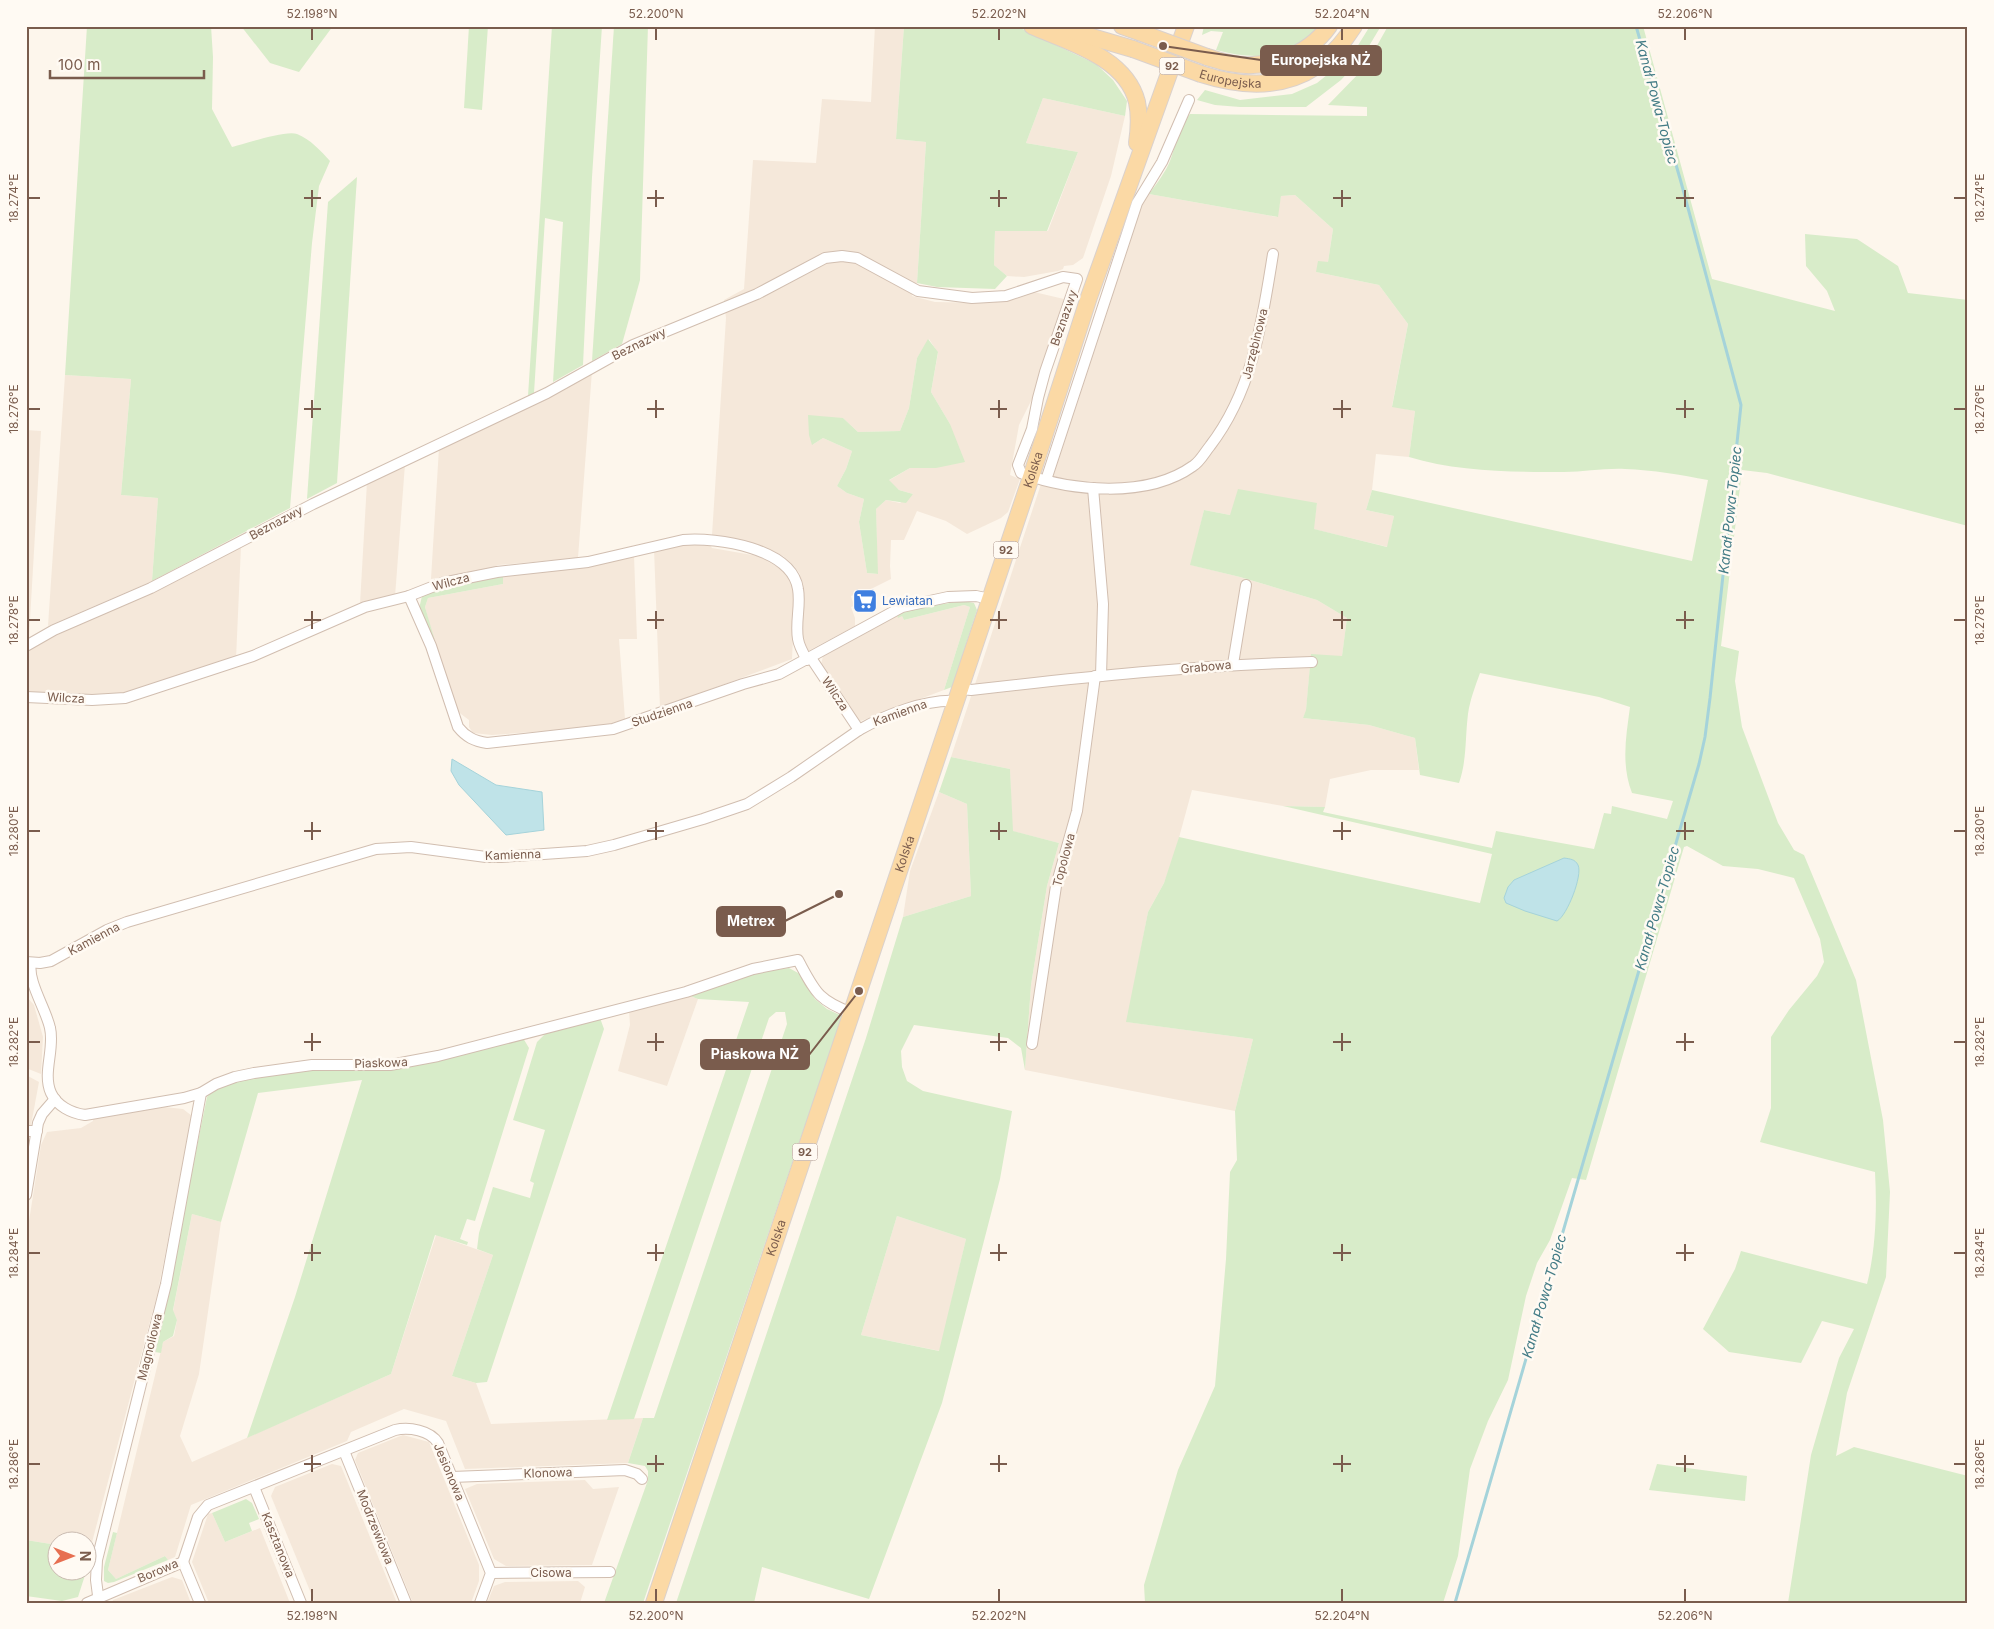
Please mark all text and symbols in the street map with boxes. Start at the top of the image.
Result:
text: 52.198°N [286,6,338,21]
text: 52.200°N [628,6,684,21]
text: 52.202°N [972,6,1026,21]
text: 52.204°N [1315,6,1369,21]
text: 52.206°N [1658,6,1712,21]
water label: Kanał Powa-Topiec [1633,38,1682,166]
callout: Europejska NŻ [1261,46,1381,75]
scale bar [50,48,204,80]
text: Europejska NŻ [1271,50,1371,68]
text: 100 m [58,55,100,74]
road number: 92 [1160,58,1184,74]
street label: Europejska [1198,66,1261,91]
text: 18.274°E [6,173,21,223]
text: 18.274°E [1972,173,1987,223]
street label: Beznazwy [1047,288,1080,348]
street label: Jarzębinowa [1238,307,1271,381]
street label: Beznazwy [609,324,669,363]
text: 18.276°E [6,384,21,434]
text: 18.276°E [1972,384,1987,434]
water label: Kanał Powa-Topiec [1714,445,1745,575]
street label: Kolska [1020,450,1046,490]
street label: Beznazwy [246,502,305,543]
road number: 92 [994,542,1018,558]
street label: Wilcza [431,569,471,594]
supermarket icon: Lewiatan [852,588,878,614]
place label: Lewiatan [882,593,933,608]
text: 18.278°E [6,595,21,645]
text: 18.278°E [1972,595,1987,645]
street label: Grabowa [1180,657,1232,676]
street label: Wilcza [819,674,852,714]
street label: Wilcza [47,689,85,706]
street label: Studzienna [629,695,694,730]
street label: Kamienna [871,696,929,729]
text: 18.280°E [6,806,21,856]
text: 18.280°E [1972,806,1987,856]
street label: Topolowa [1049,831,1078,888]
street label: Kolska [891,834,917,874]
water label: Kanał Powa-Topiec [1631,844,1682,972]
street label: Kamienna [485,846,541,863]
callout: Metrex [717,907,785,936]
text: Metrex [727,912,775,929]
street label: Kamienna [65,919,122,958]
text: 18.282°E [6,1017,21,1067]
text: 18.282°E [1972,1017,1987,1067]
callout: Piaskowa NŻ [701,1040,809,1069]
text: Piaskowa NŻ [711,1044,799,1062]
street label: Piaskowa [354,1054,408,1071]
road number: 92 [792,1144,818,1160]
street label: Kolska [763,1218,789,1258]
text: 18.284°E [6,1228,21,1278]
text: 18.284°E [1972,1228,1987,1278]
water label: Kanał Powa-Topiec [1518,1232,1569,1360]
street label: Magnoliowa [134,1312,165,1382]
text: 18.286°E [6,1439,21,1489]
text: 18.286°E [1972,1439,1987,1489]
street label: Jesionowa [431,1441,468,1503]
street label: Klonowa [523,1464,573,1481]
street label: Modrzewiowa [354,1487,397,1566]
street label: Kasztanowa [259,1510,298,1580]
north arrow [48,1532,98,1582]
text: N [77,1551,94,1561]
street label: Borowa [135,1555,180,1586]
street label: Cisowa [530,1565,572,1580]
text: 52.198°N [286,1608,338,1623]
text: 52.200°N [628,1608,684,1623]
text: 52.202°N [972,1608,1026,1623]
text: 52.204°N [1315,1608,1369,1623]
text: 52.206°N [1658,1608,1712,1623]

